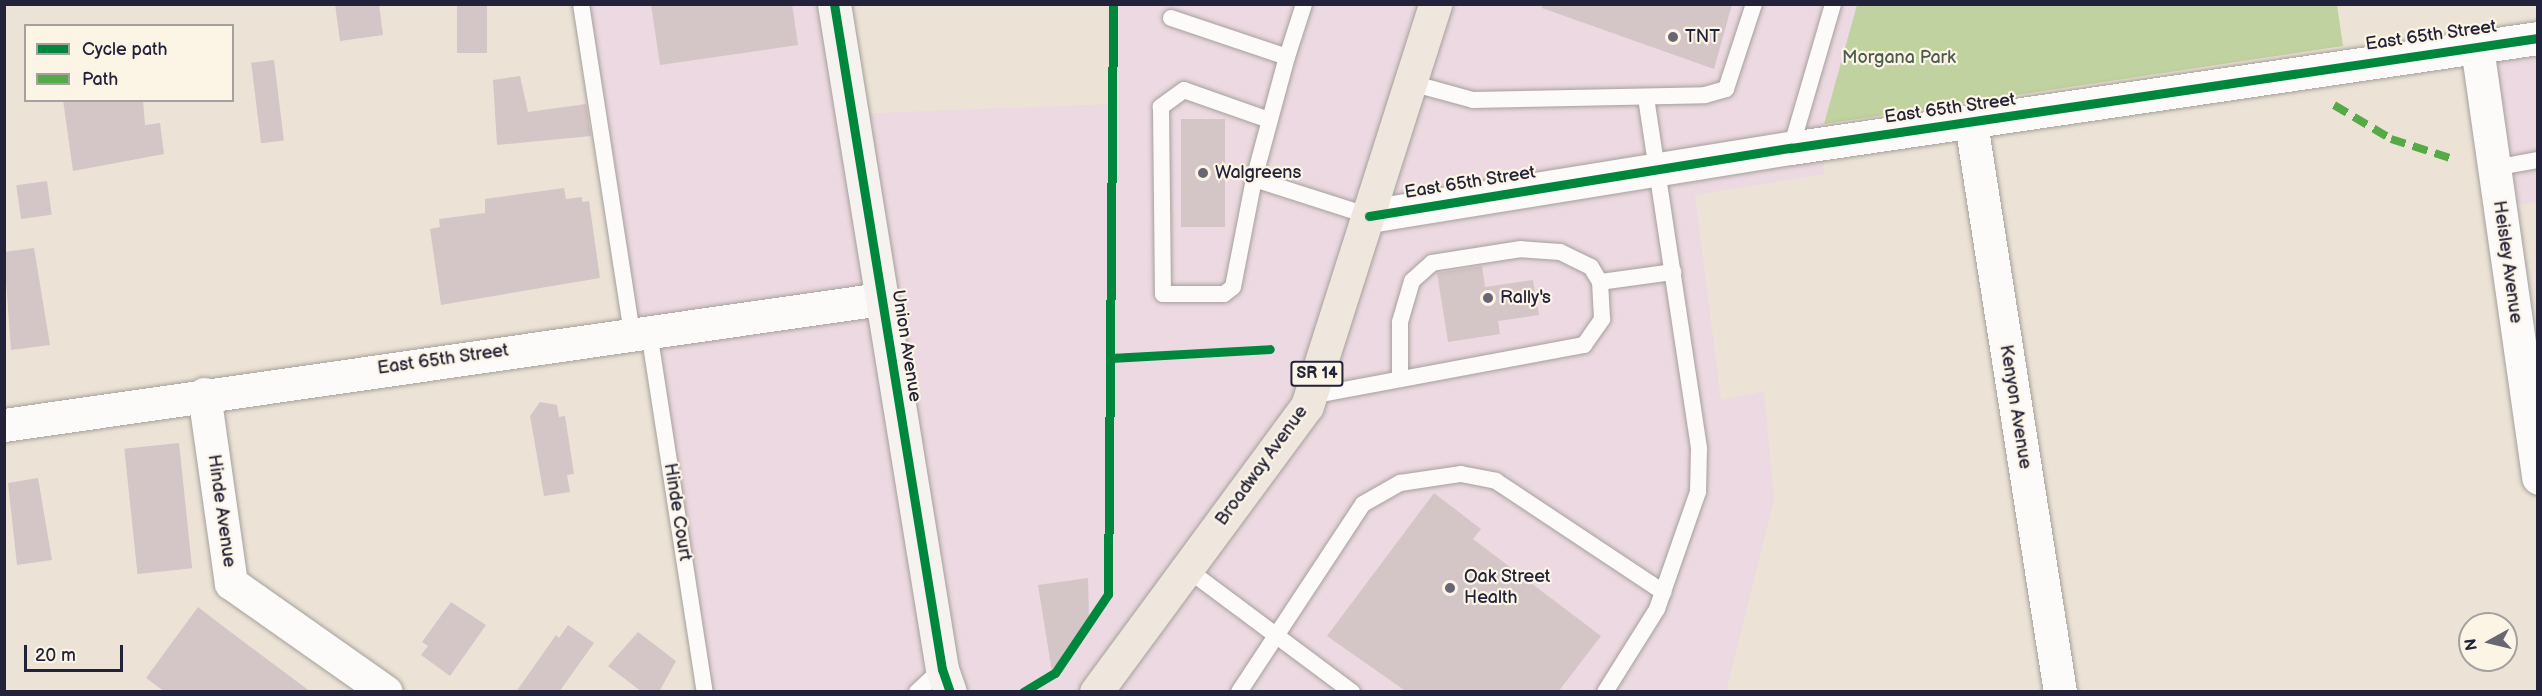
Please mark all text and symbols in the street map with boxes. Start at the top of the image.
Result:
street label: East 65th Street [2364,16,2498,56]
legend [24,24,234,102]
place label: TNT [1685,26,1720,48]
marker: TNT [1666,30,1680,44]
text: Cycle path [82,39,168,60]
park label: Morgana Park [1842,47,1956,69]
text: Path [82,69,118,90]
street label: East 65th Street [1883,89,2017,129]
place label: Walgreens [1215,162,1301,184]
street label: East 65th Street [1403,162,1537,204]
marker: Walgreens [1196,166,1210,180]
street label: Heisley Avenue [2488,199,2526,325]
place label: Rally's [1500,287,1551,309]
street label: Union Avenue [886,288,926,404]
marker: Rally's [1481,291,1495,305]
street label: East 65th Street [376,340,510,380]
street label: Kenyon Avenue [1995,343,2035,471]
road number: SR 14 [1290,361,1344,387]
street label: Broadway Avenue [1211,401,1313,531]
street label: Hinde Avenue [202,453,240,569]
street label: Hinde Court [659,462,695,562]
place label: Oak Street Health [1464,567,1551,610]
marker: Oak Street Health [1441,579,1459,597]
north arrow [2458,612,2518,672]
scale bar [27,633,126,671]
text: N [2461,637,2482,652]
text: 20 m [35,645,76,666]

